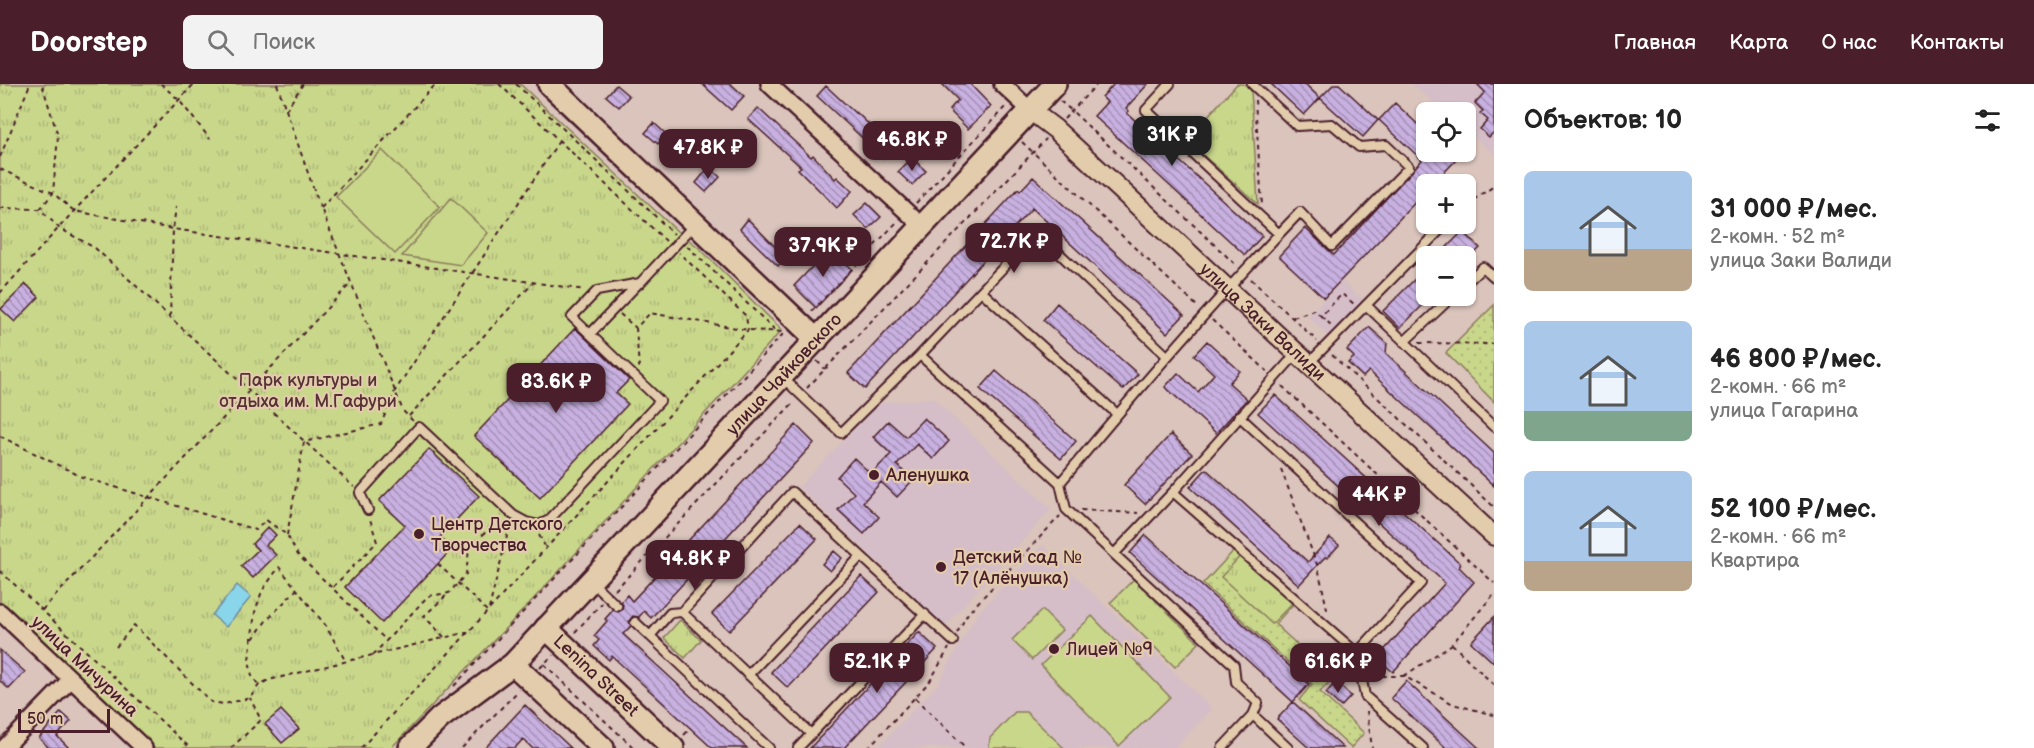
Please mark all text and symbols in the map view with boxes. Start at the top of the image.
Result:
search box [183,15,603,69]
text: Doorstep [30,26,147,59]
icon: search [204,26,237,59]
text: Поиск [252,29,315,56]
text: Главная [1613,30,1696,55]
text: Карта [1729,30,1788,55]
text: О нас [1821,30,1877,55]
text: Контакты [1910,30,2004,55]
map controls [1416,102,1476,306]
button: locate [1416,102,1476,162]
icon: filters [1971,104,2004,137]
text: Объектов: 10 [1524,105,1682,136]
pin: 31K ₽ [1130,116,1214,167]
pin: 46.8K ₽ [857,121,967,172]
text: 31K ₽ [1147,123,1197,147]
text: 46.8K ₽ [877,128,947,152]
pin: 47.8K ₽ [653,129,763,180]
text: 47.8K ₽ [673,136,743,160]
button: + [1416,174,1476,234]
text: 31 000 ₽/мес. [1710,194,1877,225]
icon: home [1572,195,1644,267]
pin: 72.7K ₽ [959,223,1069,274]
text: 2-комн. · 52 m² [1710,225,1845,249]
pin: 37.9K ₽ [768,227,878,278]
text: 72.7K ₽ [979,230,1049,254]
text: 37.9K ₽ [788,234,858,258]
button: − [1416,246,1476,306]
text: улица Заки Валиди [1710,249,1892,273]
street label: улица Заки Валиди [1195,259,1330,386]
street label: улица Чайковского [722,309,846,440]
text: 46 800 ₽/мес. [1710,344,1881,375]
icon: home [1572,345,1644,417]
pin: 83.6K ₽ [501,363,611,414]
park label: Парк культуры и отдыха им. М.Гафури [219,370,397,412]
text: 83.6K ₽ [521,370,591,394]
text: 2-комн. · 66 m² [1710,375,1846,399]
text: улица Гагарина [1710,399,1858,423]
place label: Аленушка [885,465,970,486]
marker: Аленушка [867,468,881,482]
pin: 44K ₽ [1337,476,1421,527]
text: 44K ₽ [1352,483,1406,507]
text: 52 100 ₽/мес. [1710,494,1876,525]
icon: home [1572,495,1644,567]
place label: Центр Детского Творчества [431,514,563,556]
text: 2-комн. · 66 m² [1710,525,1846,549]
marker: Центр Детского Творчества [412,527,426,541]
pin: 94.8K ₽ [640,540,750,591]
text: 94.8K ₽ [660,547,730,571]
place label: Детский сад № 17 (Алёнушка) [953,547,1082,589]
text: Квартира [1710,549,1800,573]
marker: Детский сад № 17 (Алёнушка) [934,560,948,574]
street label: улица Мичурина [27,611,143,721]
street label: Lenina Street [549,631,643,721]
place label: Лицей №9 [1065,639,1153,660]
marker: Лицей №9 [1047,642,1061,656]
pin: 52.1K ₽ [822,643,932,694]
pin: 61.6K ₽ [1283,643,1393,694]
text: 52.1K ₽ [844,650,910,674]
text: 61.6K ₽ [1304,650,1372,674]
scale bar [18,706,110,734]
text: 50 m [27,710,63,729]

